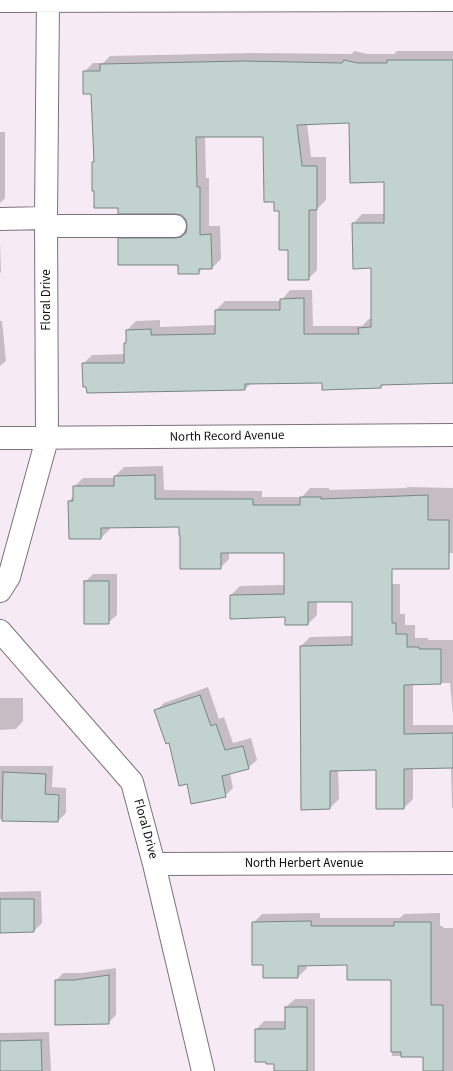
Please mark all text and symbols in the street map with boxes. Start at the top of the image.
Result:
street label: Floral Drive [39,269,55,331]
street label: North Record Avenue [170,428,284,446]
street label: Floral Drive [129,797,161,861]
street label: North Herbert Avenue [245,856,363,872]

